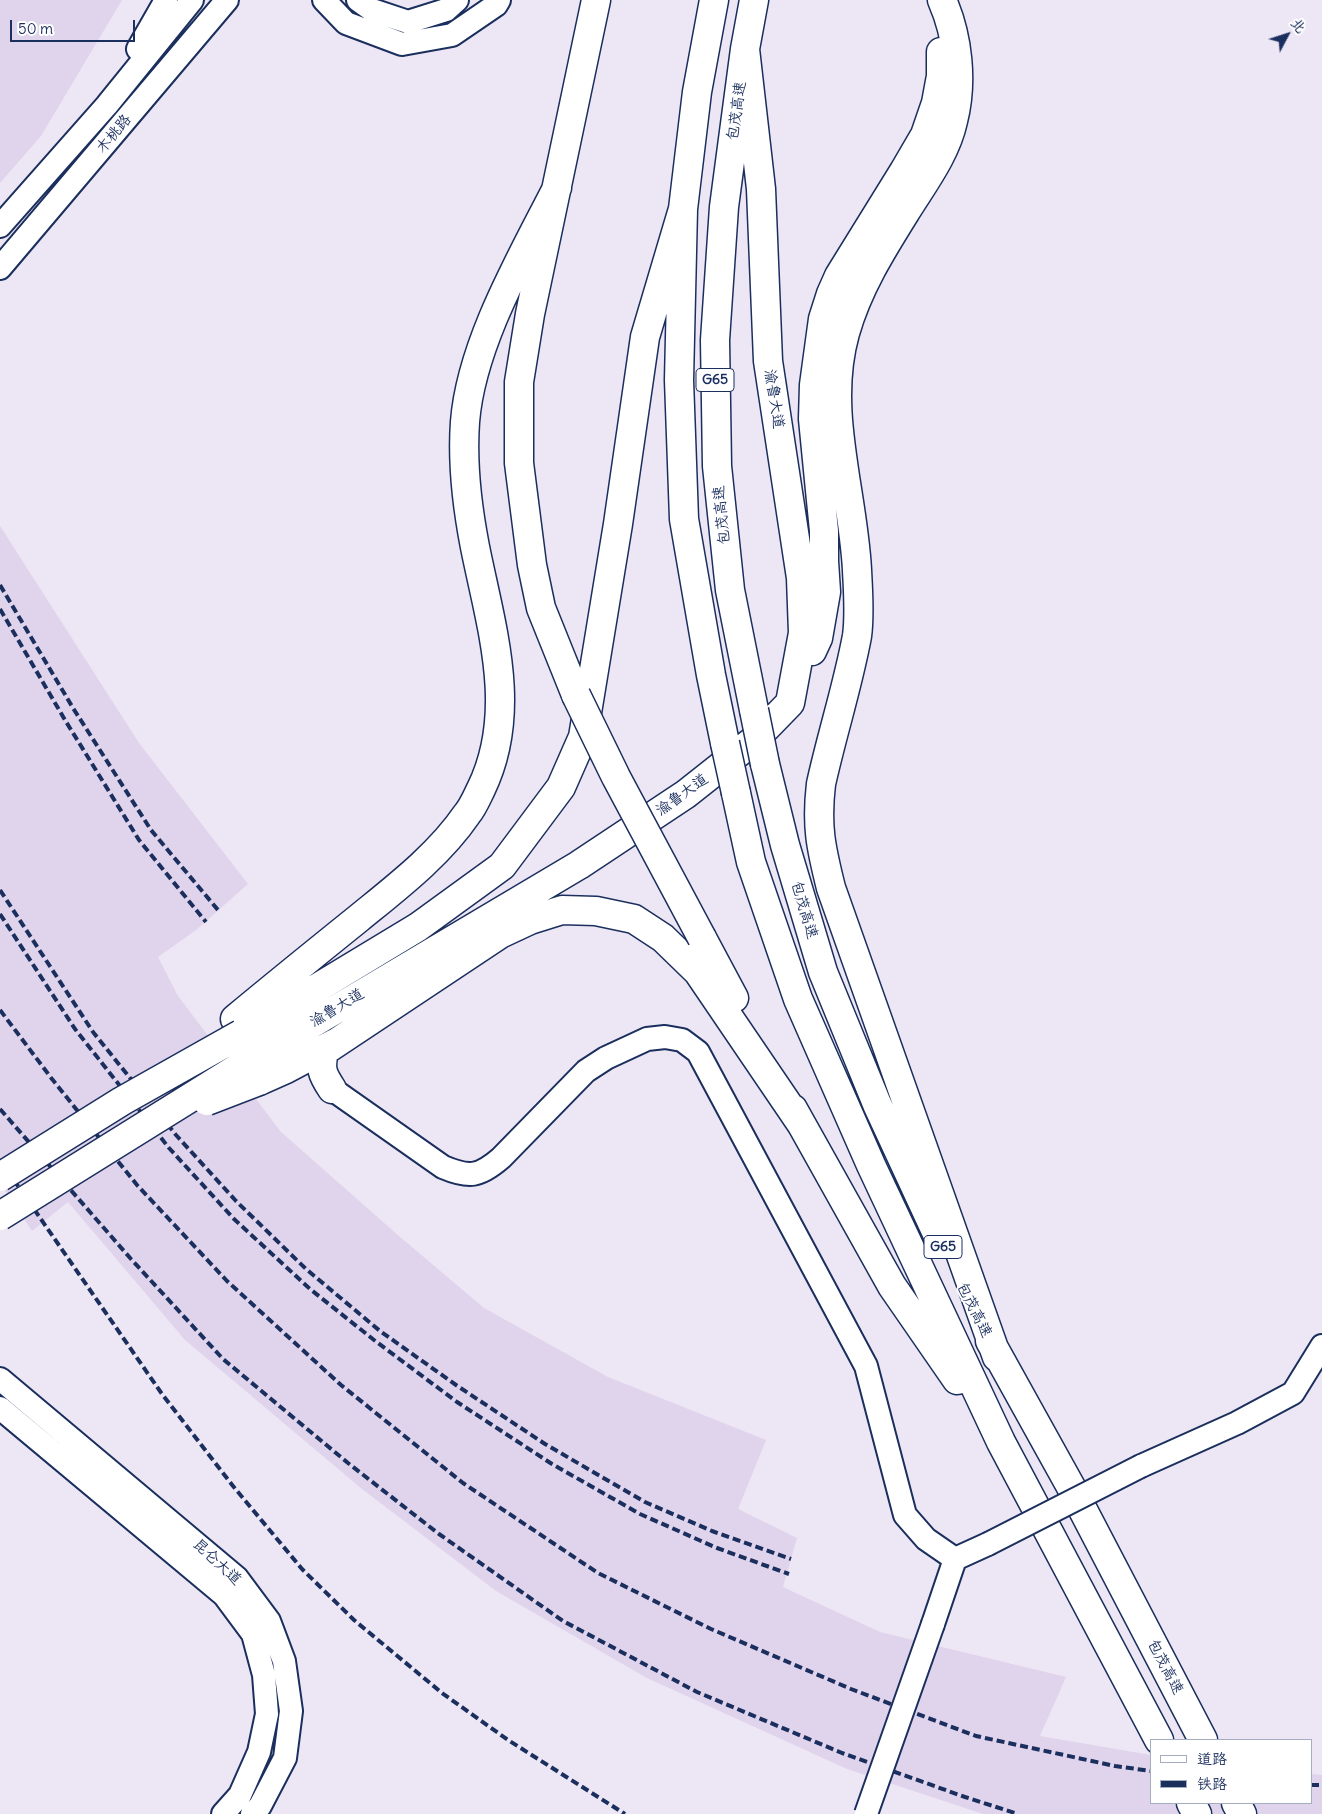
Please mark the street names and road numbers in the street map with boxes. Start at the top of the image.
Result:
street label: 包茂高速 [724,80,750,142]
street label: 木桃路 [93,111,135,157]
road number: G65 [696,368,734,392]
street label: 渝鲁大道 [760,368,788,430]
street label: 包茂高速 [710,484,734,546]
street label: 渝鲁大道 [652,770,712,820]
street label: 包茂高速 [787,879,821,941]
street label: 渝鲁大道 [307,985,367,1031]
road number: G65 [924,1236,962,1258]
street label: 包茂高速 [952,1279,996,1341]
street label: 昆仑大道 [189,1535,245,1589]
street label: 包茂高速 [1143,1636,1187,1698]

